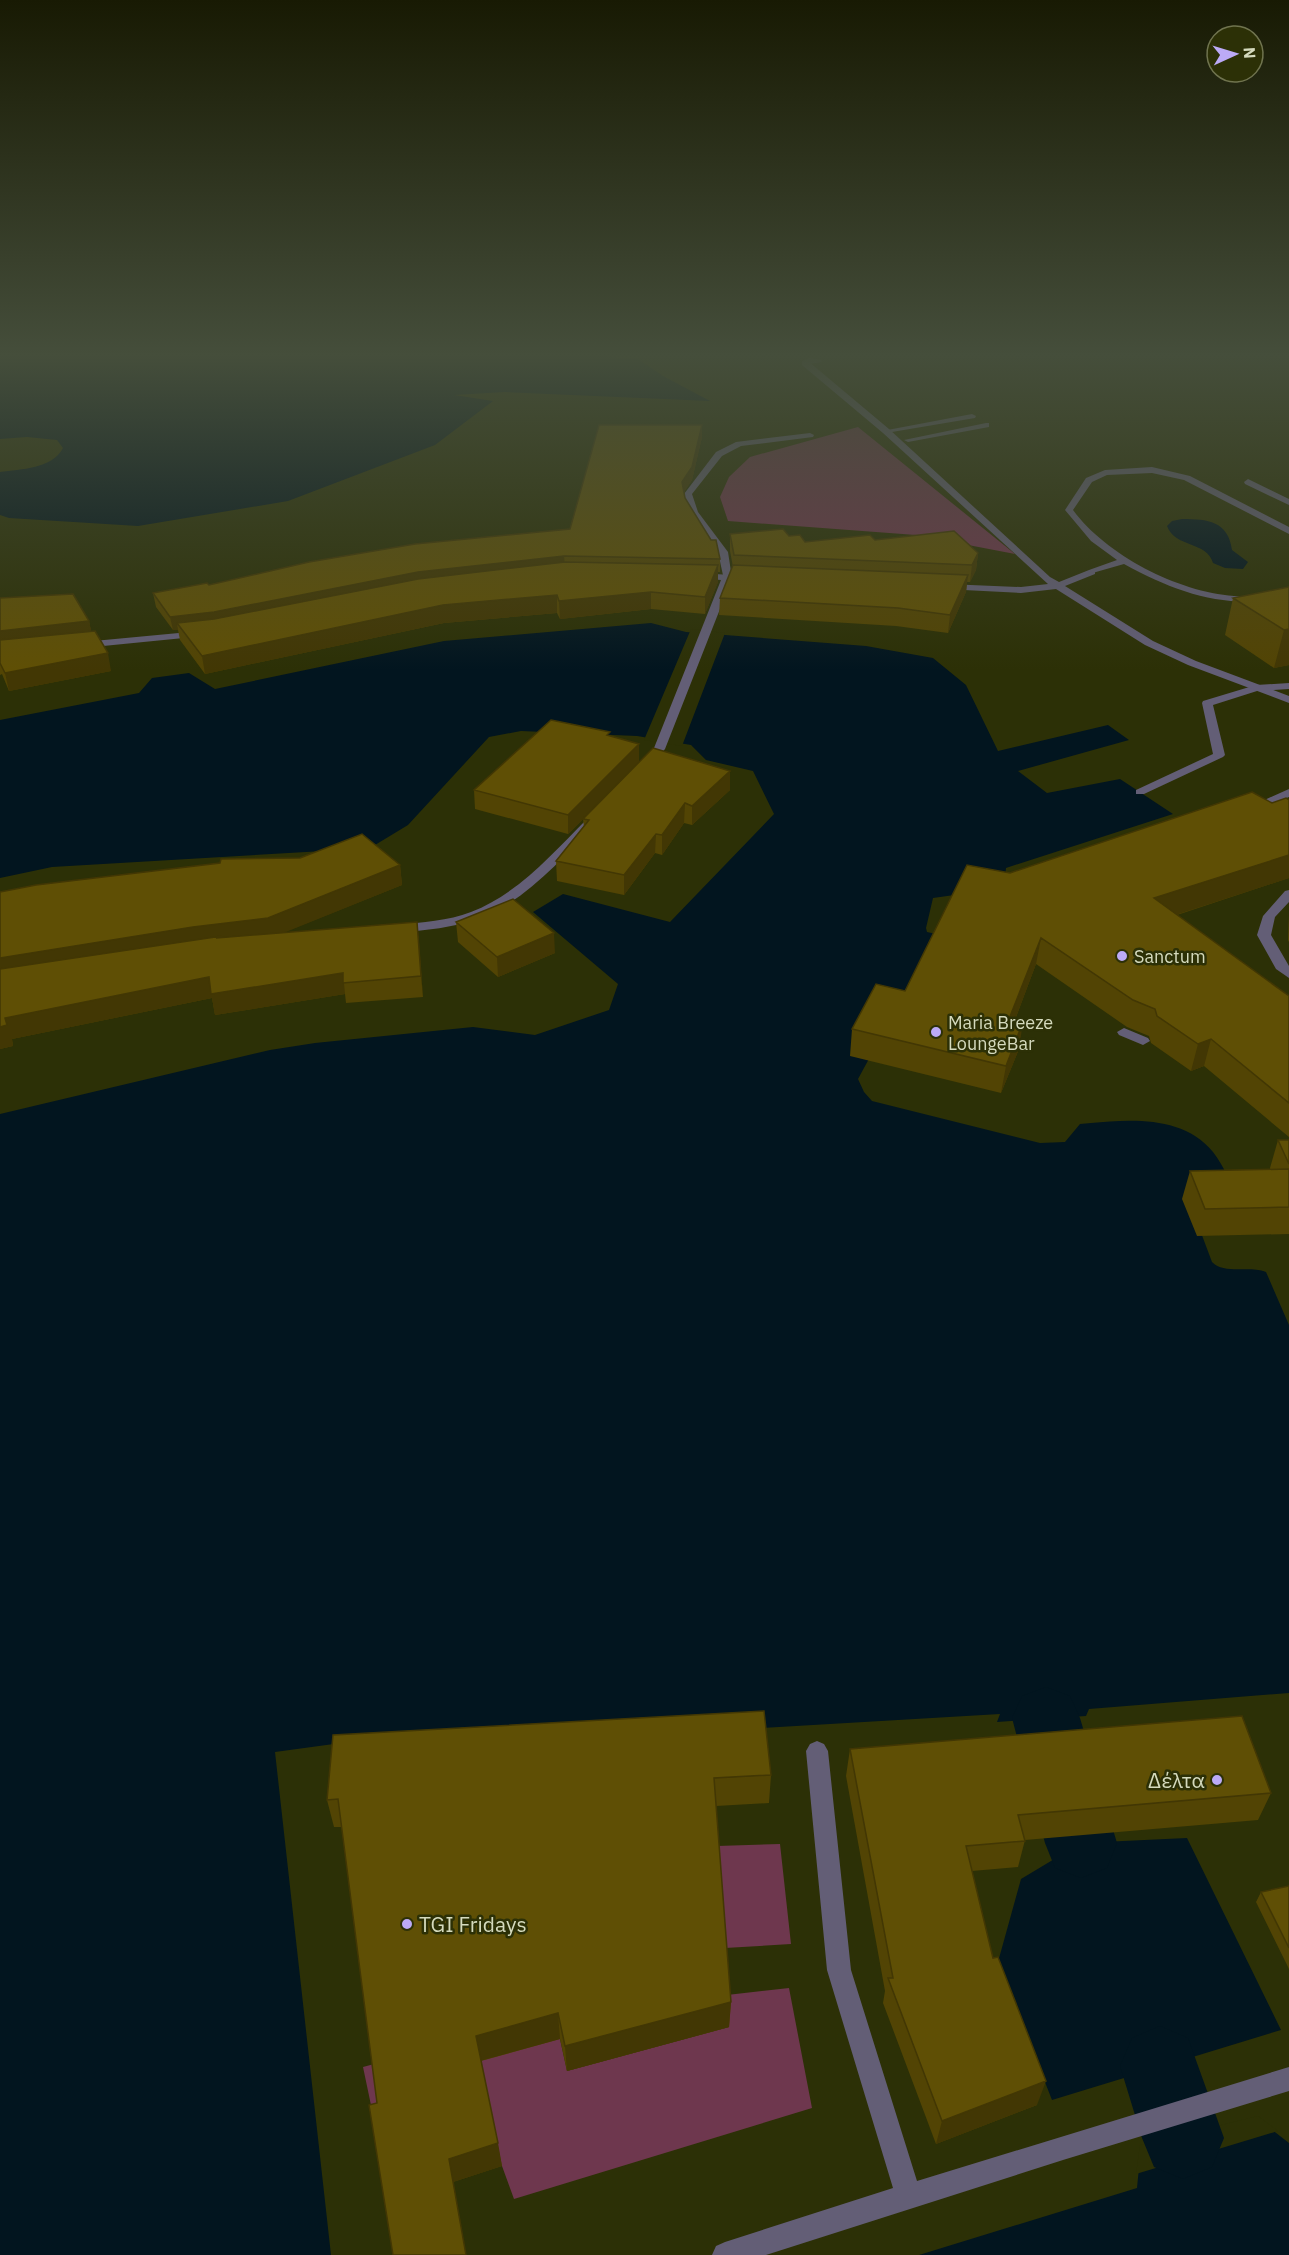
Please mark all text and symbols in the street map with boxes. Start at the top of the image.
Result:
north arrow [1205,24,1265,84]
text: N [1240,46,1260,59]
place label: Sanctum [1134,945,1206,968]
marker: Sanctum [1115,949,1129,963]
place label: Maria Breeze LoungeBar [948,1011,1053,1055]
marker: Maria Breeze LoungeBar [929,1025,943,1039]
place label: Δέλτα [1148,1766,1205,1794]
marker: Δέλτα [1210,1773,1224,1787]
place label: TGI Fridays [419,1910,527,1938]
marker: TGI Fridays [400,1917,414,1931]

